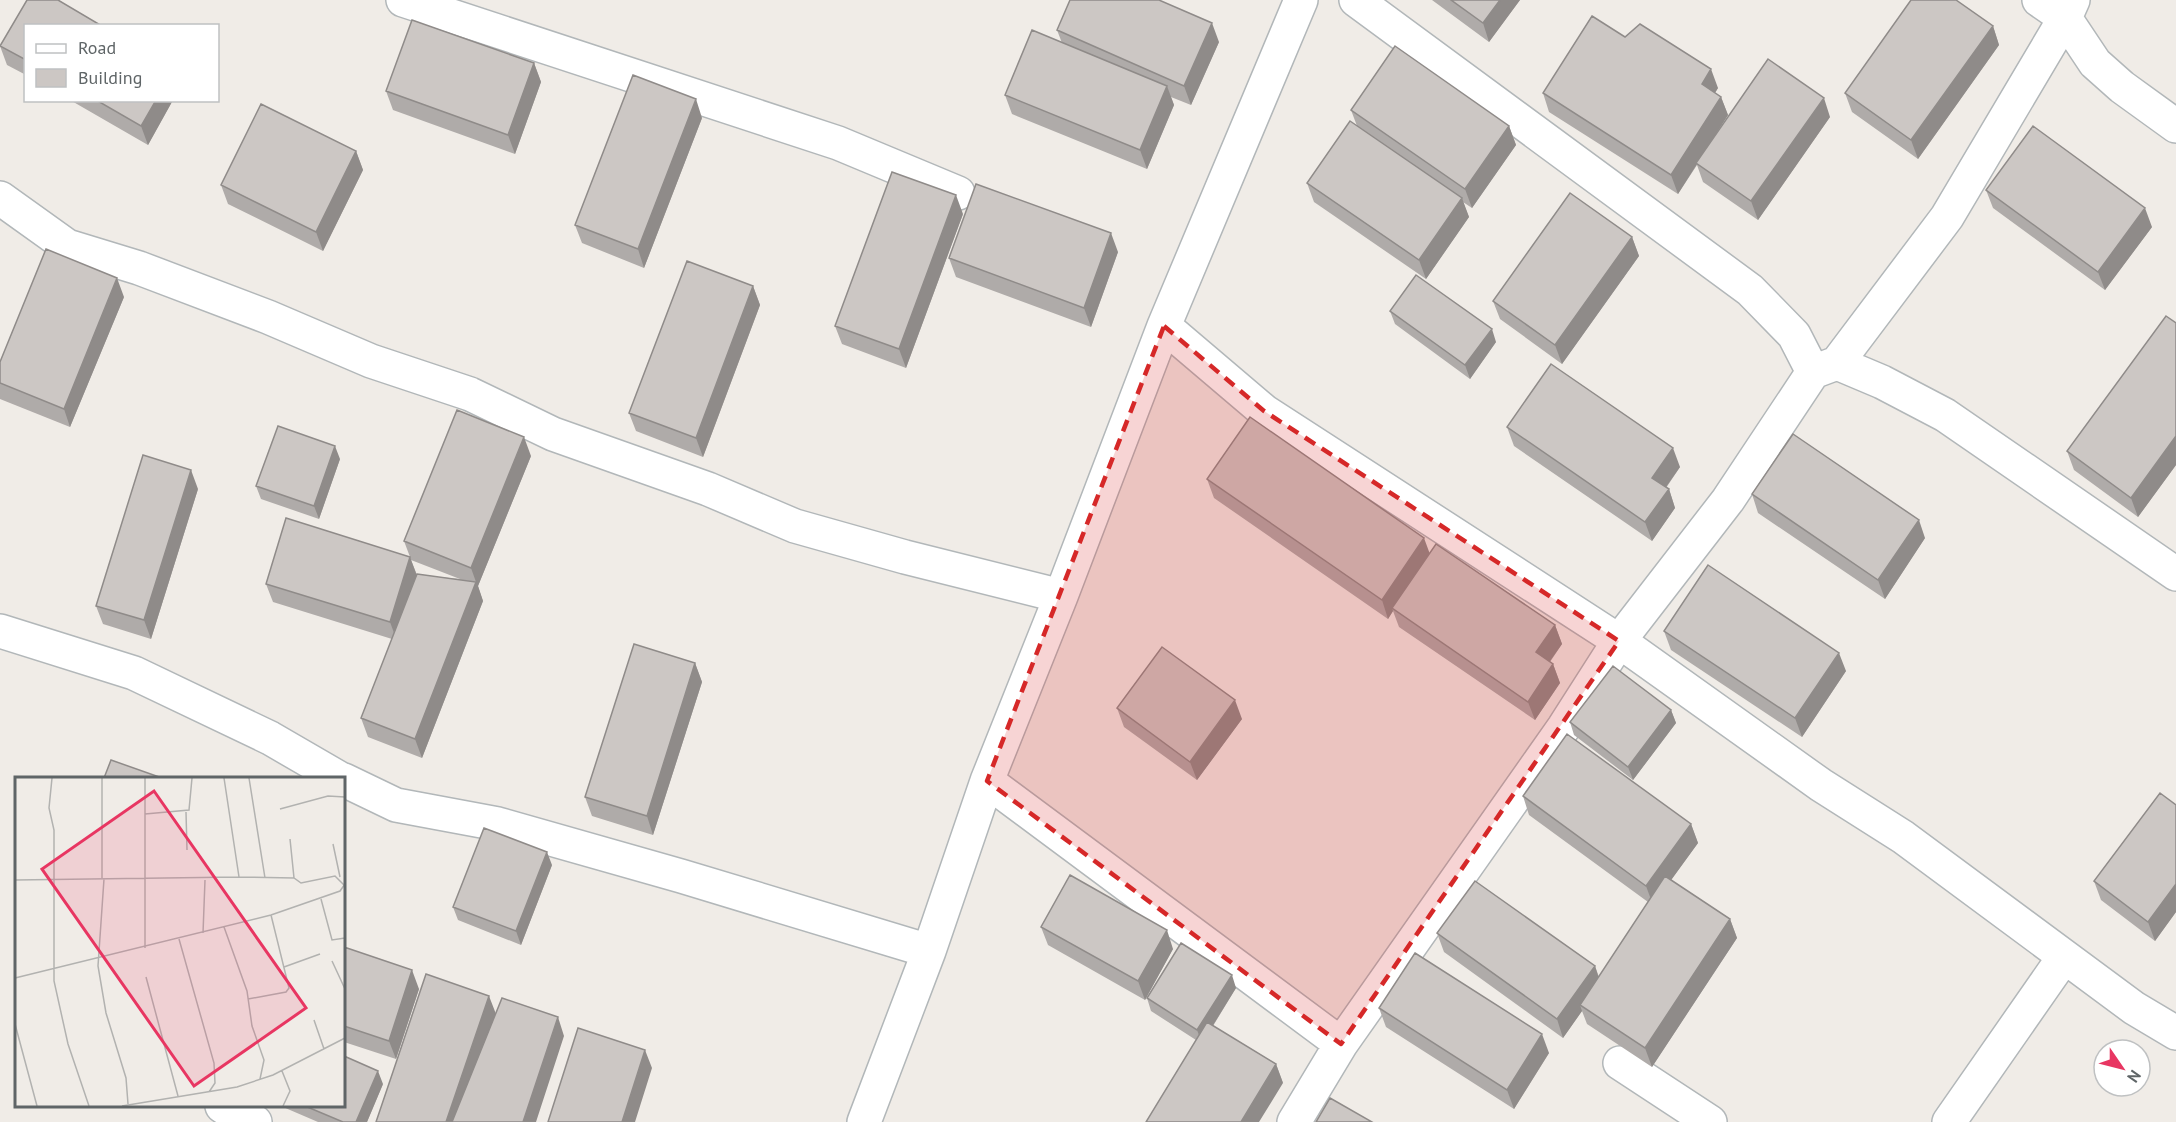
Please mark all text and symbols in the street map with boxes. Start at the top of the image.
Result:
legend [24,24,219,102]
text: Road [78,36,116,59]
text: Building [78,66,142,89]
inset map [15,777,345,1107]
north arrow [2092,1038,2152,1098]
text: N [2123,1067,2145,1087]

